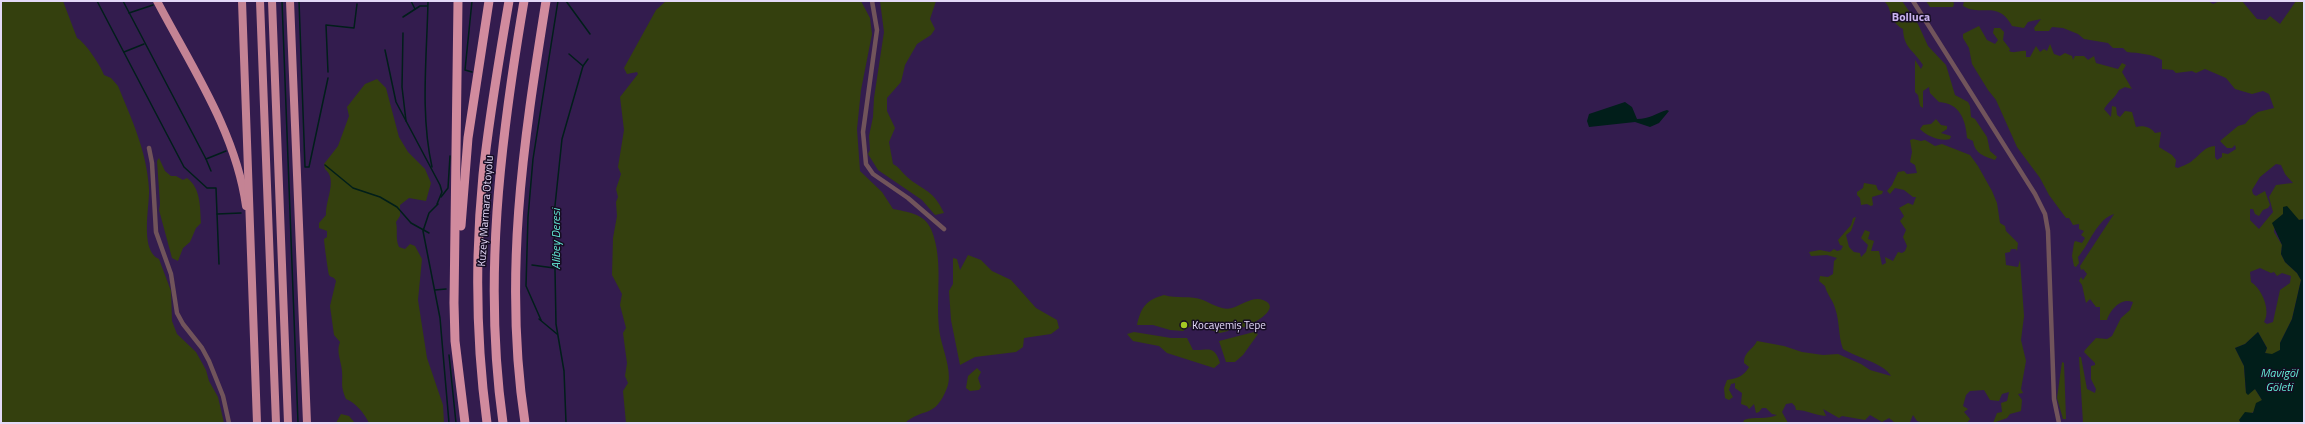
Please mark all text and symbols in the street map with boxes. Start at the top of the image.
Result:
district label: Bolluca [1892,7,1930,26]
street label: Kuzey Marmara Otoyolu [473,155,497,267]
water label: Alibey Deresi [546,207,565,269]
place label: Kocayemiş Tepe [1192,317,1266,333]
marker: Kocayemiş Tepe [1179,320,1189,330]
water label: Mavigöl Göleti [2260,363,2299,396]

